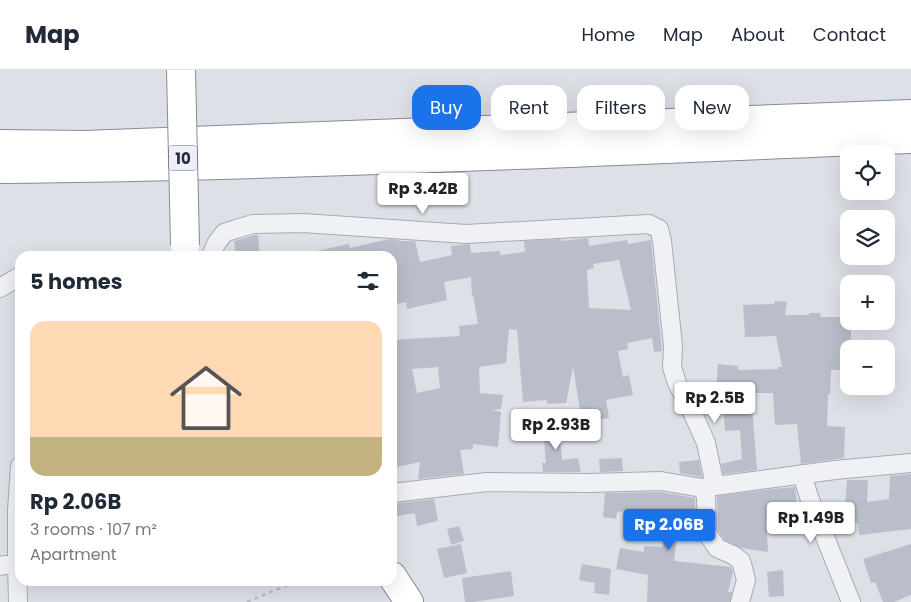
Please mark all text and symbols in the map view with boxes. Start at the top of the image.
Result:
text: Map [25,18,80,51]
text: Home [581,22,635,47]
text: Map [663,22,703,47]
text: About [731,22,785,47]
text: Contact [813,22,886,47]
chip: Buy [412,85,481,130]
chip: Rent [491,85,567,130]
chip: Filters [577,85,665,130]
chip: New [675,85,749,130]
map controls [840,145,895,395]
button: locate [840,145,895,200]
road number: 10 [169,146,197,170]
pin: Rp 3.42B [371,172,475,215]
text: Rp 3.42B [388,177,458,200]
button: layers [840,210,895,265]
text: 5 homes [30,267,123,296]
icon: filters [354,267,382,295]
button: + [840,275,895,330]
button: − [840,340,895,395]
icon: home [161,353,251,443]
pin: Rp 2.5B [669,382,761,424]
text: Rp 2.5B [685,386,745,409]
pin: Rp 2.93B [504,408,608,451]
text: Rp 2.93B [522,413,590,436]
text: Rp 2.06B [30,487,121,516]
pin: Rp 1.49B [759,502,863,544]
text: Rp 1.49B [778,506,844,529]
pin: Rp 2.06B [617,508,721,551]
text: Rp 2.06B [634,513,704,536]
text: 3 rooms · 107 m² [30,518,157,541]
text: Apartment [30,543,117,566]

